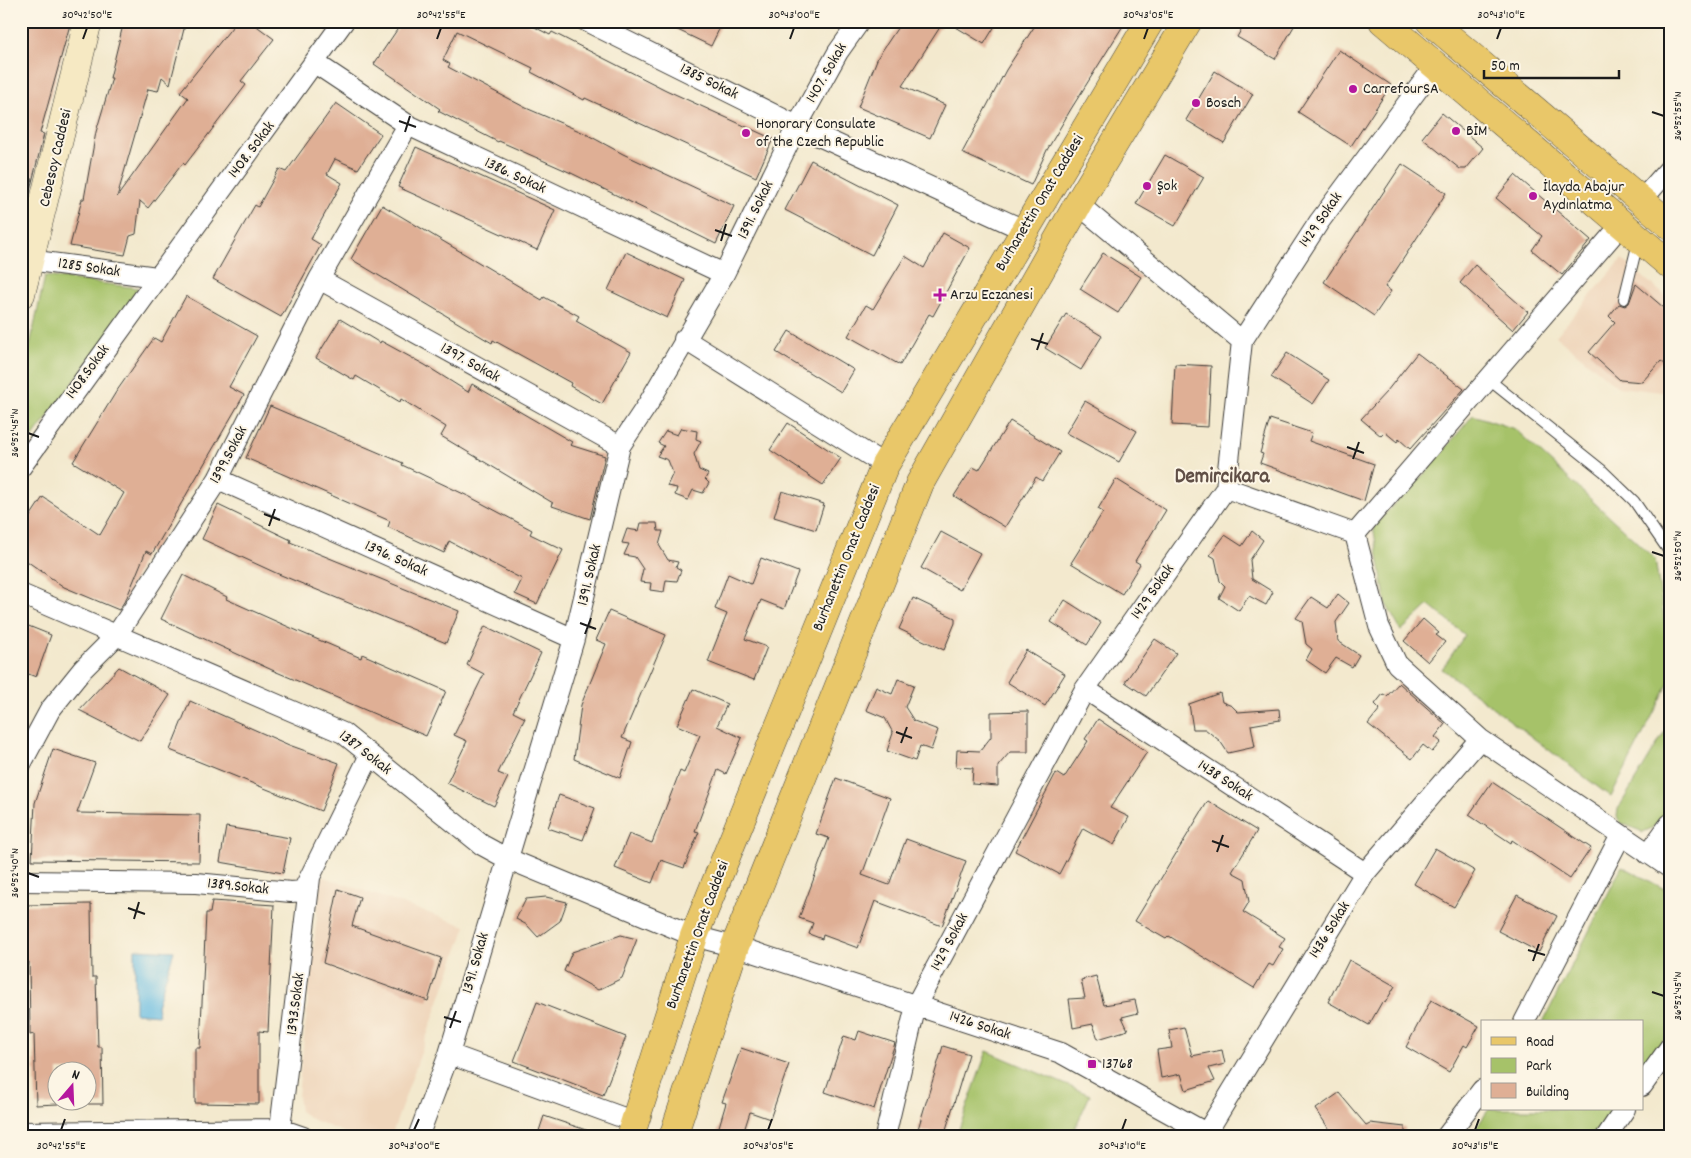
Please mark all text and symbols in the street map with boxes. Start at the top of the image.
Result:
text: 30°42'50"E [62,7,113,24]
text: 30°42'55"E [416,7,466,24]
text: 30°43'00"E [768,7,820,24]
text: 30°43'05"E [1123,7,1174,24]
text: 30°43'10"E [1477,7,1525,24]
street label: 1407. Sokak [801,39,853,107]
scale bar [1484,48,1618,80]
text: 50 m [1491,56,1520,78]
street label: 1385 Sokak [676,58,742,106]
place label: CarrefourSA [1363,78,1439,101]
marker: CarrefourSA [1347,83,1359,95]
text: 36°52'55"N [1670,91,1687,141]
place label: Bosch [1206,92,1241,115]
marker: Bosch [1190,97,1202,109]
street label: Cebesoy Caddesi [34,107,78,209]
place label: Honorary Consulate of the Czech Republic [756,113,884,154]
street label: 1408. Sokak [223,117,281,183]
place label: BİM [1466,120,1487,143]
marker: BİM [1450,125,1462,137]
marker: Honorary Consulate of the Czech Republic [740,127,752,139]
street label: Burhanettin Onat Caddesi [990,130,1090,276]
street label: 1386. Sokak [480,152,550,200]
place label: Şok [1157,175,1177,198]
place label: İlayda Abajur Aydınlatma [1543,176,1624,217]
street label: 1391. Sokak [732,177,780,243]
marker: Şok [1141,180,1153,192]
street label: 1429 Sokak [1294,188,1348,252]
marker: İlayda Abajur Aydınlatma [1527,190,1539,202]
street label: 1285 Sokak [56,252,122,284]
place label: Arzu Eczanesi [950,284,1033,307]
marker: Arzu Eczanesi [934,289,946,301]
street label: 1397. Sokak [436,337,504,389]
street label: 1408.Sokak [60,340,116,404]
text: 36°52'45"N [7,408,24,457]
street label: 1399.Sokak [204,422,254,488]
district label: Demircikara [1175,463,1270,493]
street label: Burhanettin Onat Caddesi [807,481,887,635]
text: 36°52'50"N [1670,531,1687,581]
street label: 1396. Sokak [361,535,431,583]
street label: 1391. Sokak [572,542,608,608]
street label: 1429 Sokak [1126,560,1180,624]
street label: 1387 Sokak [334,725,396,781]
street label: 1438 Sokak [1193,754,1257,808]
text: 36°52'40"N [7,848,24,898]
street label: Burhanettin Onat Caddesi [660,858,736,1012]
street label: 1389.Sokak [206,872,270,902]
street label: 1436 Sokak [1303,897,1357,963]
street label: 1429 Sokak [925,909,975,975]
street label: 1391. Sokak [456,930,496,996]
text: 36°52'45"N [1670,971,1687,1020]
street label: 1393.Sokak [281,972,311,1036]
street label: 1426 Sokak [946,1005,1014,1047]
legend [1481,1020,1644,1110]
text: Road [1526,1032,1554,1054]
place label: 13768 [1102,1053,1133,1076]
text: Park [1526,1056,1552,1078]
marker: 13768 [1086,1058,1098,1070]
north arrow [48,1060,98,1110]
text: N [69,1065,82,1086]
text: Building [1526,1082,1569,1104]
text: 30°42'55"E [36,1138,86,1155]
text: 30°43'00"E [388,1138,440,1155]
text: 30°43'05"E [743,1138,794,1155]
text: 30°43'10"E [1098,1138,1146,1155]
text: 30°43'15"E [1452,1138,1499,1155]

